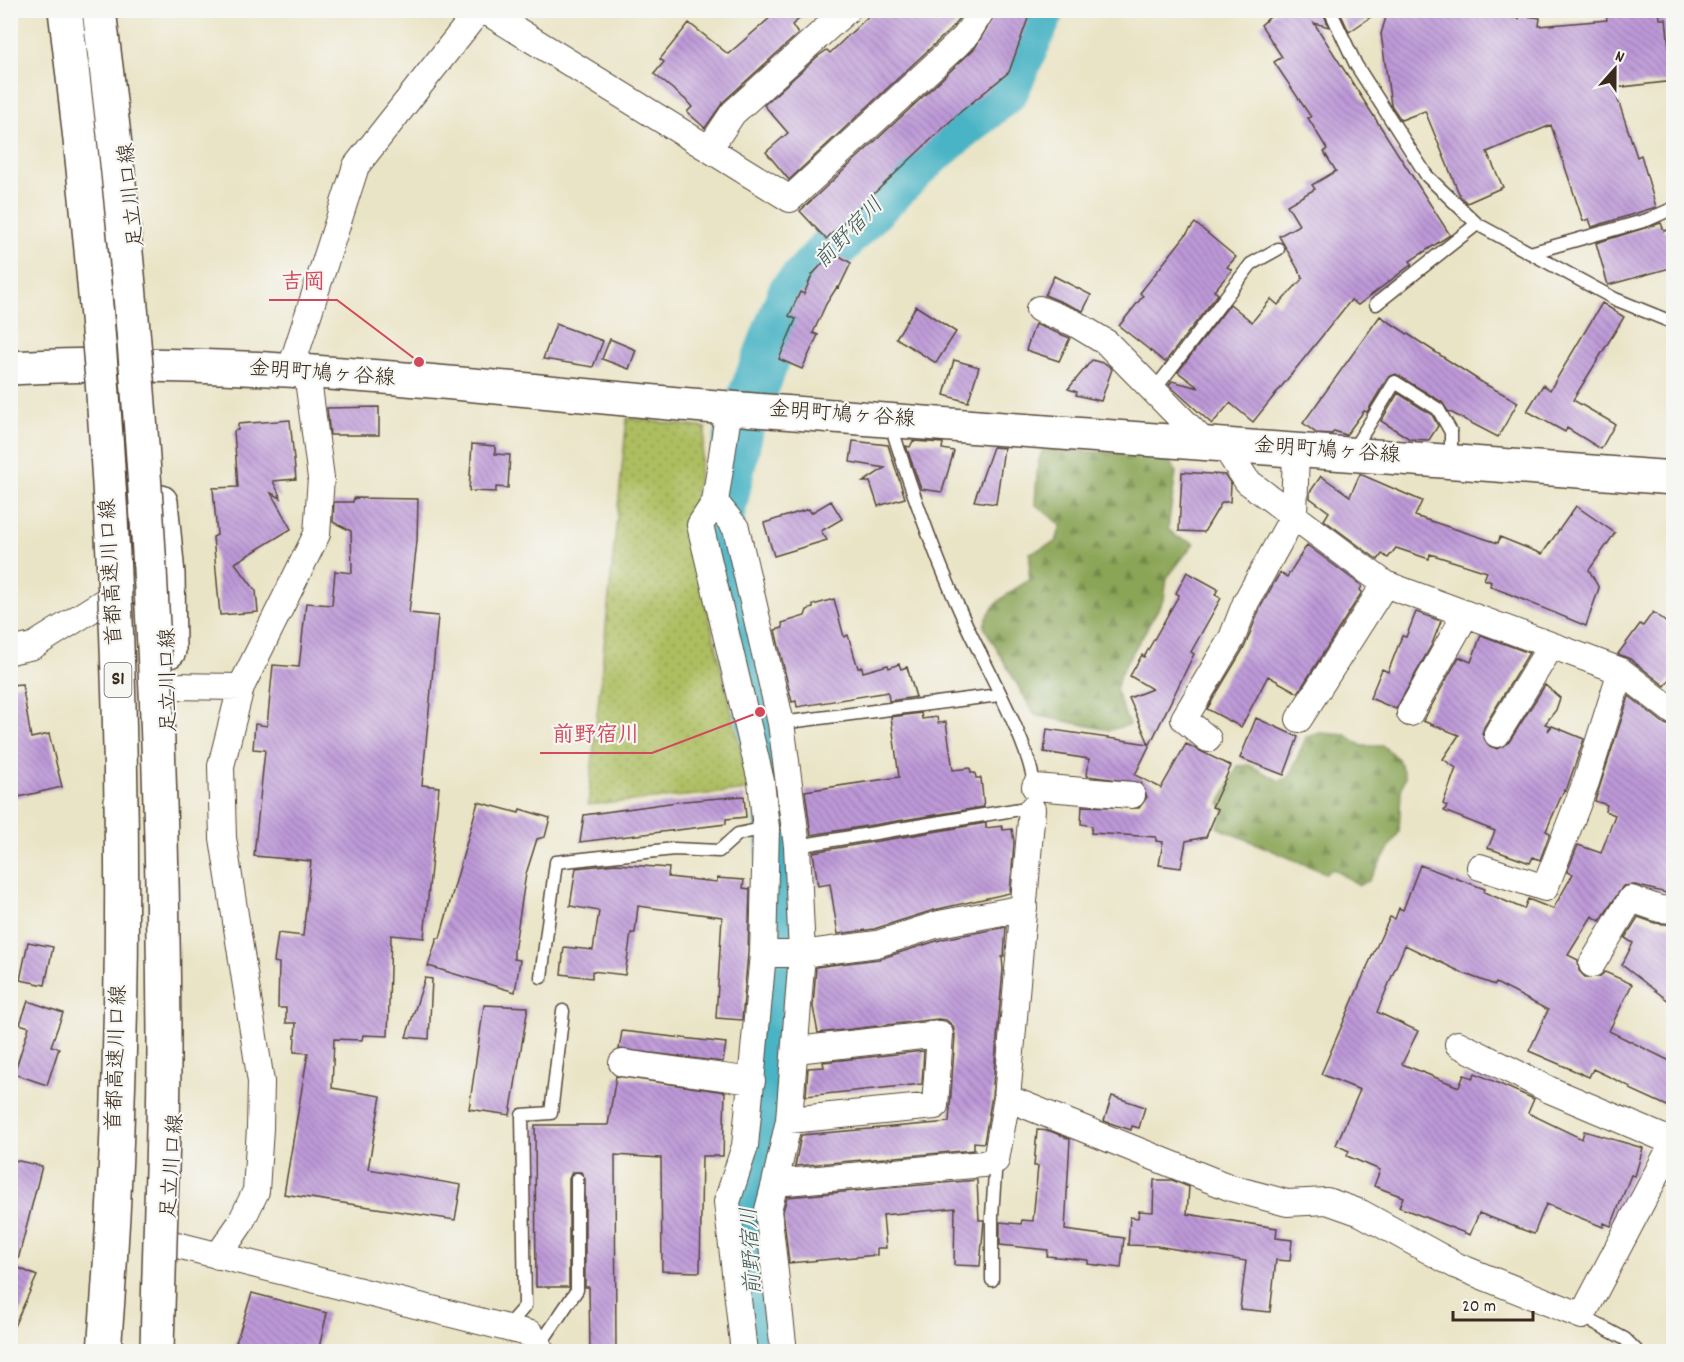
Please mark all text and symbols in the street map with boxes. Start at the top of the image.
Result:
north arrow [1585,39,1645,99]
text: N [1612,45,1627,70]
street label: 足立川口線 [113,141,153,249]
water label: 前野宿川 [808,192,892,276]
callout: 吉岡 [269,260,337,300]
text: 吉岡 [281,268,325,299]
street label: 金明町鳩ヶ谷線 [248,355,396,395]
street label: 金明町鳩ヶ谷線 [768,396,916,436]
street label: 金明町鳩ヶ谷線 [1253,432,1401,472]
street label: 首都高速川口線 [94,498,132,646]
street label: 足立川口線 [154,627,186,733]
road number: S1 [104,663,132,697]
callout: 前野宿川 [540,713,652,753]
text: 前野宿川 [552,721,640,752]
street label: 首都高速川口線 [100,984,136,1132]
street label: 足立川口線 [155,1113,193,1219]
water label: 前野宿川 [735,1206,771,1296]
scale bar [1453,1284,1532,1322]
text: 20 m [1462,1295,1496,1320]

